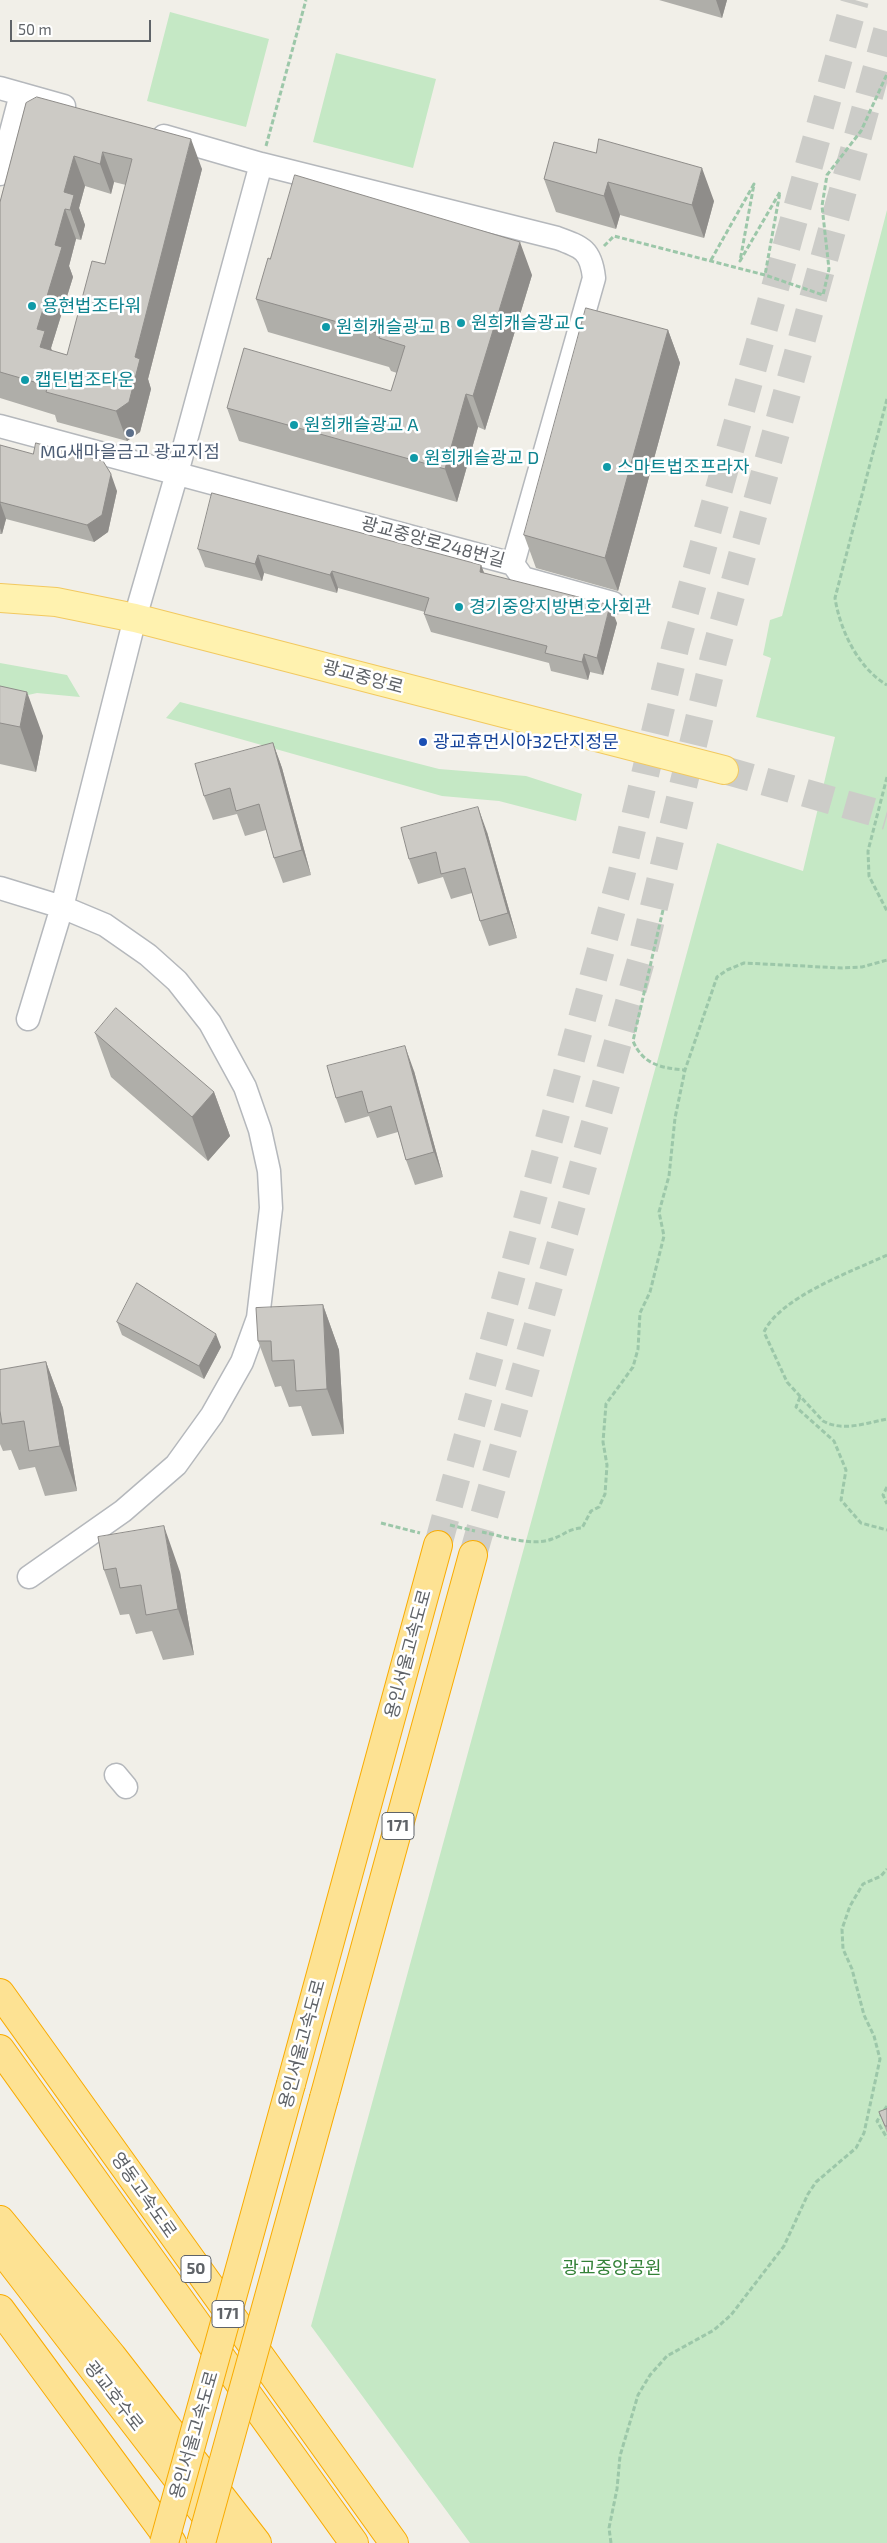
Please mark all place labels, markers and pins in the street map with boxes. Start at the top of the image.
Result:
place label: 용현법조타워 [42,295,141,317]
marker: 용현법조타워 [26,300,38,312]
place label: 원희캐슬광교 C [471,312,585,334]
place label: 원희캐슬광교 B [336,316,451,338]
marker: 원희캐슬광교 C [455,317,467,329]
marker: 원희캐슬광교 B [320,321,332,333]
place label: 캡틴법조타운 [35,369,134,391]
marker: 캡틴법조타운 [19,374,31,386]
place label: 원희캐슬광교 A [304,414,419,436]
marker: 원희캐슬광교 A [288,419,300,431]
marker: MG새마을금고 광교지점 [124,427,136,439]
place label: MG새마을금고 광교지점 [40,441,220,463]
place label: 원희캐슬광교 D [424,447,539,469]
marker: 원희캐슬광교 D [408,452,420,464]
place label: 스마트법조프라자 [617,456,749,478]
marker: 스마트법조프라자 [601,461,613,473]
place label: 경기중앙지방변호사회관 [469,596,651,618]
marker: 경기중앙지방변호사회관 [453,601,465,613]
place label: 광교휴먼시아32단지정문 [433,731,619,753]
marker: 광교휴먼시아32단지정문 [417,736,429,748]

